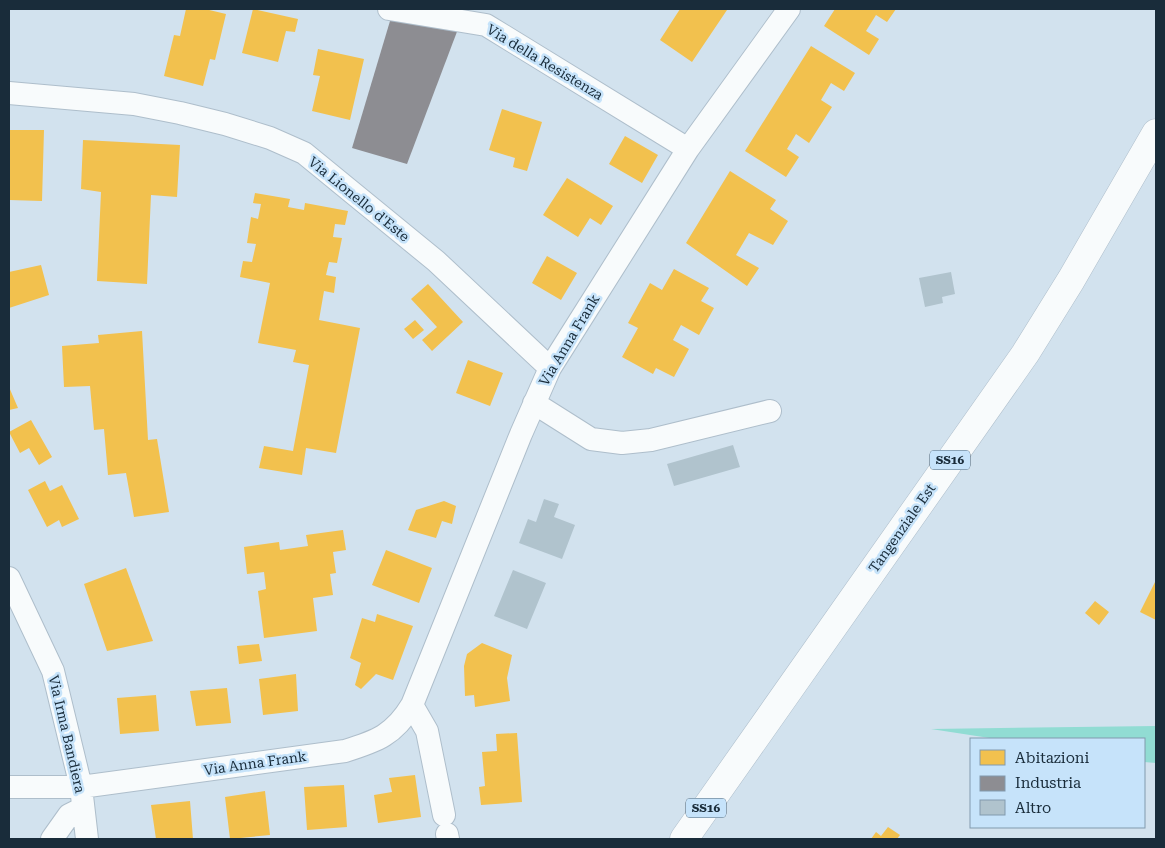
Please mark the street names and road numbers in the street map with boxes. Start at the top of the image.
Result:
street label: Via della Resistenza [484,21,606,103]
street label: Via Lionello d'Este [305,153,413,245]
street label: Via Anna Frank [535,291,603,388]
road number: SS16 [930,450,970,470]
street label: Tangenziale Est [865,481,939,575]
street label: Via Irma Bandiera [46,673,88,795]
street label: Via Anna Frank [203,748,307,778]
road number: SS16 [686,798,726,818]

